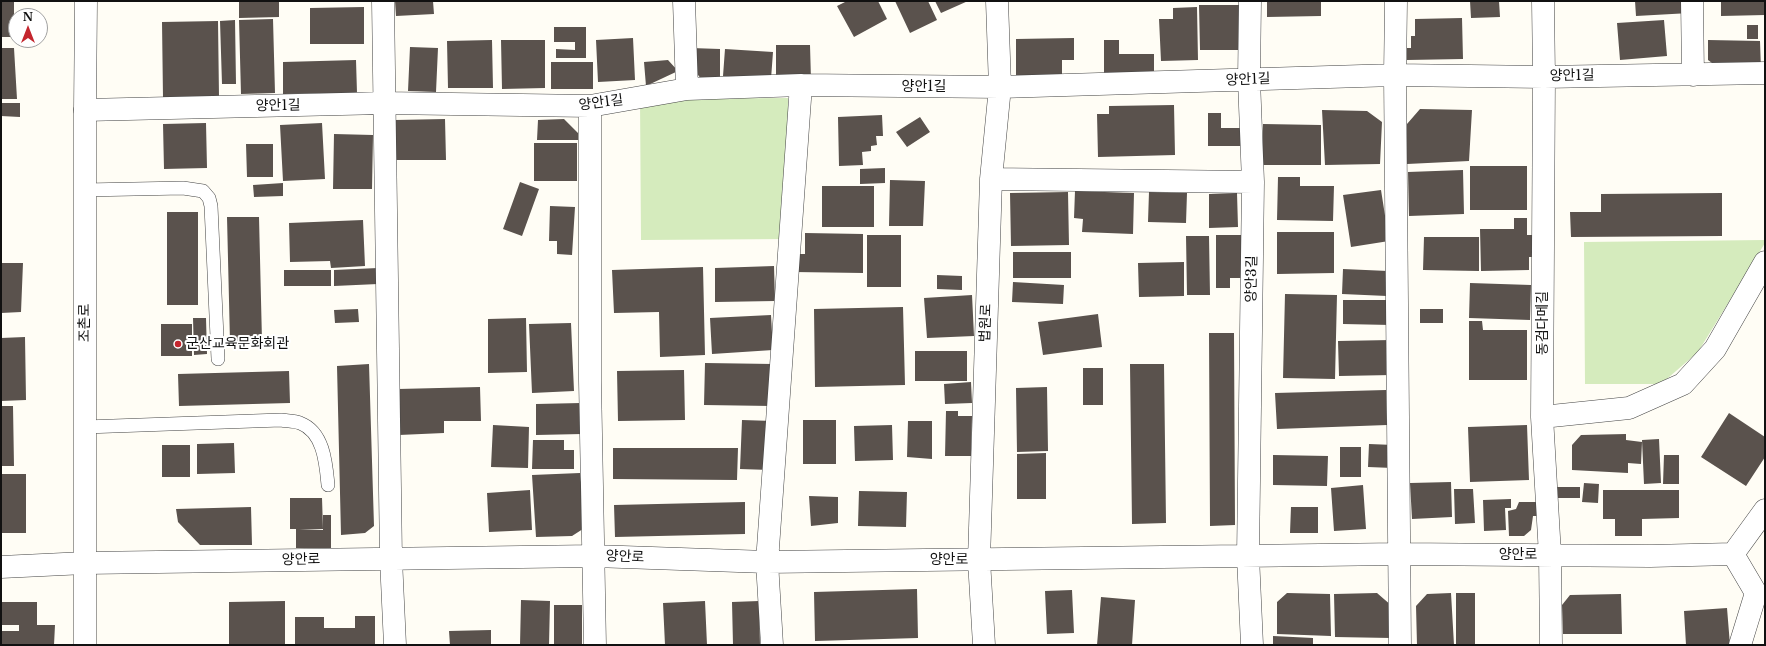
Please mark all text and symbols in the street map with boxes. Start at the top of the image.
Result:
north arrow [8,8,48,48]
text: N [23,10,33,24]
street label: 양안1길 [1549,67,1595,85]
street label: 양안1길 [1225,71,1271,89]
street label: 양안1길 [902,79,946,95]
street label: 양안1길 [578,92,624,114]
street label: 양안1길 [255,97,301,115]
street label: 양안3길 [1243,255,1261,303]
street label: 동검다메길 [1535,291,1551,355]
street label: 법원로 [977,303,995,343]
street label: 조촌로 [77,304,93,342]
place label: 군산교육문화회관 [186,336,289,352]
marker: 군산교육문화회관 [173,339,183,349]
street label: 양안로 [1499,547,1537,563]
street label: 양안로 [605,548,645,566]
street label: 양안로 [282,551,320,569]
street label: 양안로 [930,552,968,568]

